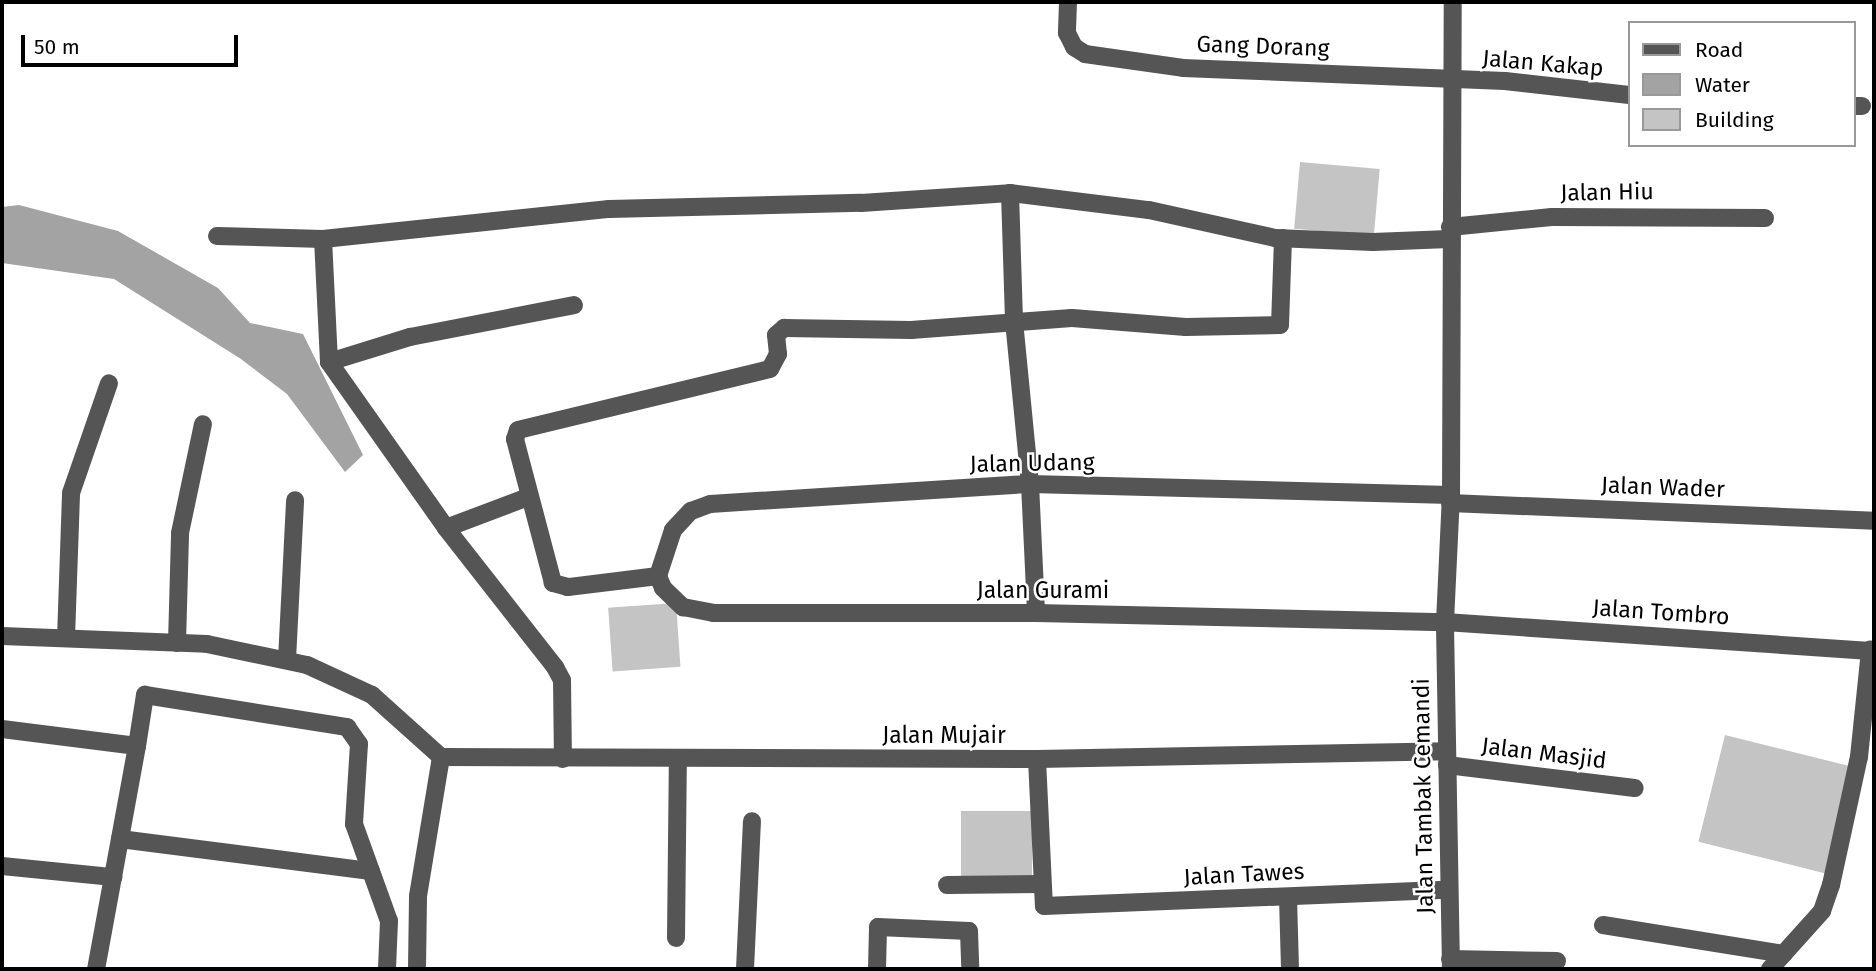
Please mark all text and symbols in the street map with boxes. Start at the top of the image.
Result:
scale bar [24,21,242,65]
legend [1628,21,1855,147]
street label: Gang Dorang [1196,30,1330,62]
text: 50 m [34,34,80,60]
text: Road [1695,37,1743,63]
street label: Jalan Kakap [1481,44,1605,82]
text: Water [1695,72,1750,98]
text: Building [1695,107,1774,133]
street label: Jalan Hiu [1560,177,1654,207]
street label: Jalan Udang [969,448,1095,478]
street label: Jalan Wader [1601,471,1725,503]
street label: Jalan Gurami [977,576,1109,604]
street label: Jalan Tombro [1592,593,1730,631]
street label: Jalan Tambak Cemandi [1407,678,1439,914]
street label: Jalan Mujair [882,721,1006,749]
street label: Jalan Masjid [1480,732,1608,774]
street label: Jalan Tawes [1183,857,1305,891]

